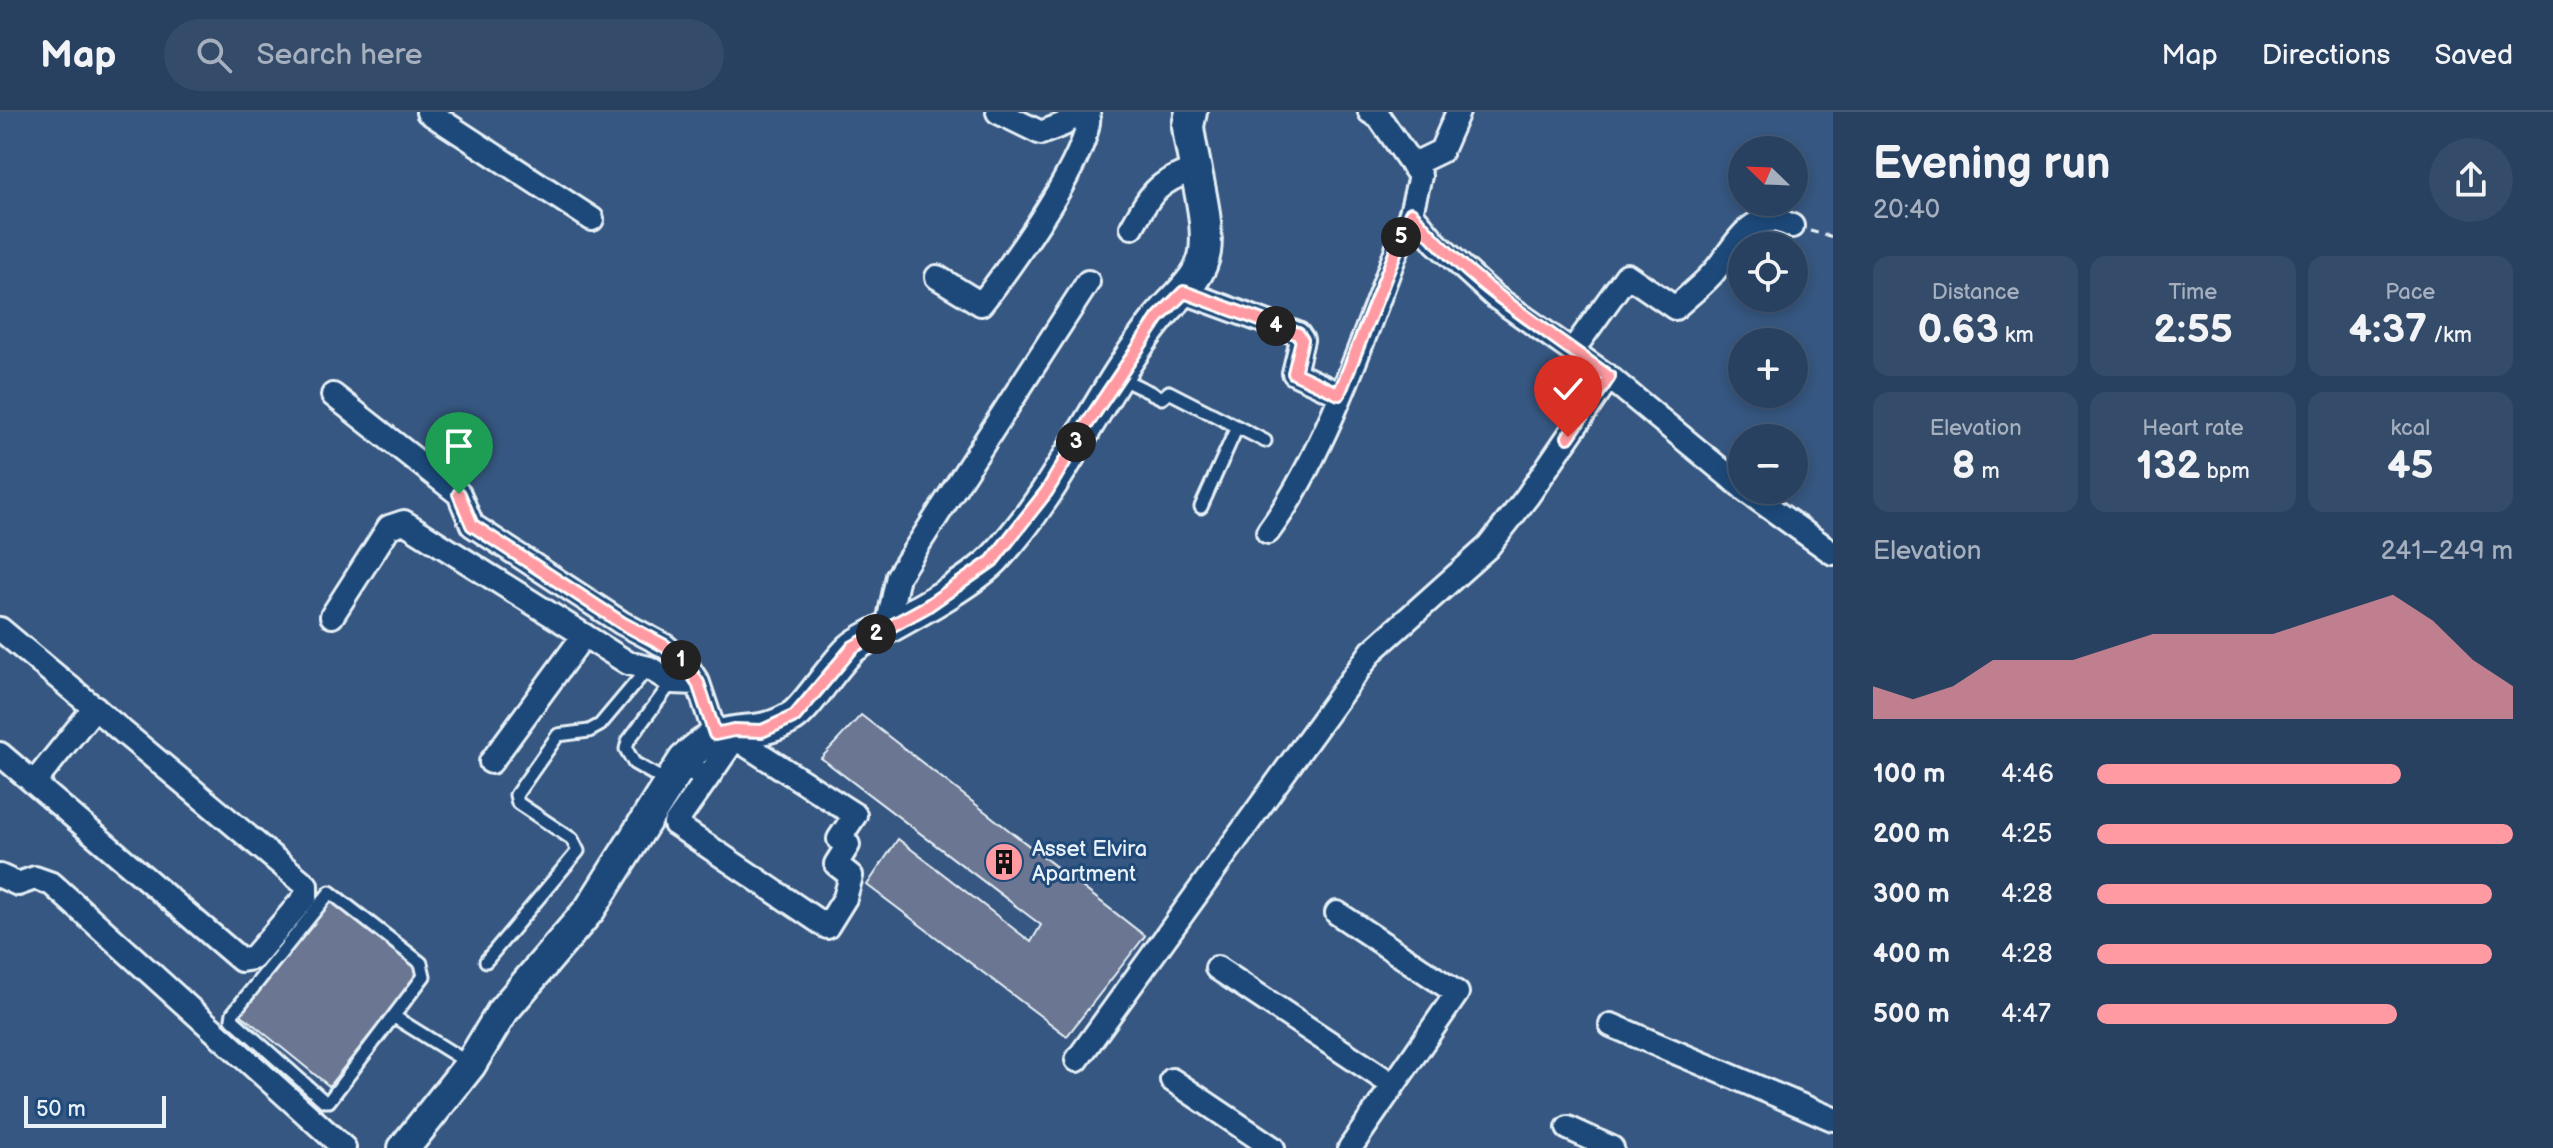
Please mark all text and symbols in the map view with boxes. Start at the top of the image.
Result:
search box [164,19,724,91]
text: Map [40,33,116,78]
icon: search [192,33,236,77]
text: Search here [256,37,423,73]
text: Map [2161,39,2218,72]
text: Directions [2262,39,2390,72]
text: Saved [2434,39,2513,72]
north arrow [1728,136,1808,216]
map controls [1728,136,1808,504]
text: Evening run [1873,138,2110,191]
button: share [2429,138,2513,222]
text: 20:40 [1873,195,1940,226]
pin: 5 [1381,217,1421,257]
text: 5 [1395,223,1407,250]
button: locate [1728,232,1808,312]
text: Distance [1932,279,2020,306]
text: Time [2169,279,2217,306]
text: Pace [2385,279,2435,306]
pin: 4 [1256,306,1296,346]
text: 0.63 [1918,306,1999,354]
text: 2:55 [2153,306,2233,354]
text: 4:37 [2349,306,2427,354]
text: 4 [1270,312,1282,339]
text: km [1999,322,2034,349]
text: /km [2427,322,2472,349]
button: + [1728,328,1808,408]
pin [1534,355,1602,437]
icon: check [1546,367,1590,411]
pin [425,412,493,494]
text: Elevation [1930,415,2022,442]
text: Heart rate [2142,415,2244,442]
text: kcal [2391,415,2430,442]
pin: 3 [1056,422,1096,462]
icon: arrive [437,424,481,468]
button: − [1728,424,1808,504]
text: 3 [1070,428,1082,455]
text: 8 [1952,442,1976,490]
text: 132 [2136,442,2200,490]
text: 45 [2387,442,2434,490]
text: m [1976,458,2000,485]
text: bpm [2200,458,2250,485]
text: Elevation [1873,536,1981,567]
text: 241–249 m [2381,536,2513,567]
pin: 2 [856,614,896,654]
text: 2 [869,620,883,647]
pin: 1 [661,640,701,680]
text: 1 [676,646,686,673]
text: 100 m [1873,759,1946,790]
text: 4:46 [2001,759,2054,790]
text: 200 m [1873,819,1950,850]
text: 4:25 [2001,819,2052,850]
place label: Asset Elvira Apartment [1032,836,1147,888]
building icon: Asset Elvira Apartment [983,841,1025,883]
text: 300 m [1873,879,1950,910]
text: 4:28 [2001,879,2053,910]
text: 400 m [1873,939,1950,970]
text: 4:28 [2001,939,2053,970]
text: 500 m [1873,999,1950,1030]
text: 4:47 [2001,999,2051,1030]
scale bar [24,1092,166,1128]
text: 50 m [36,1096,86,1123]

